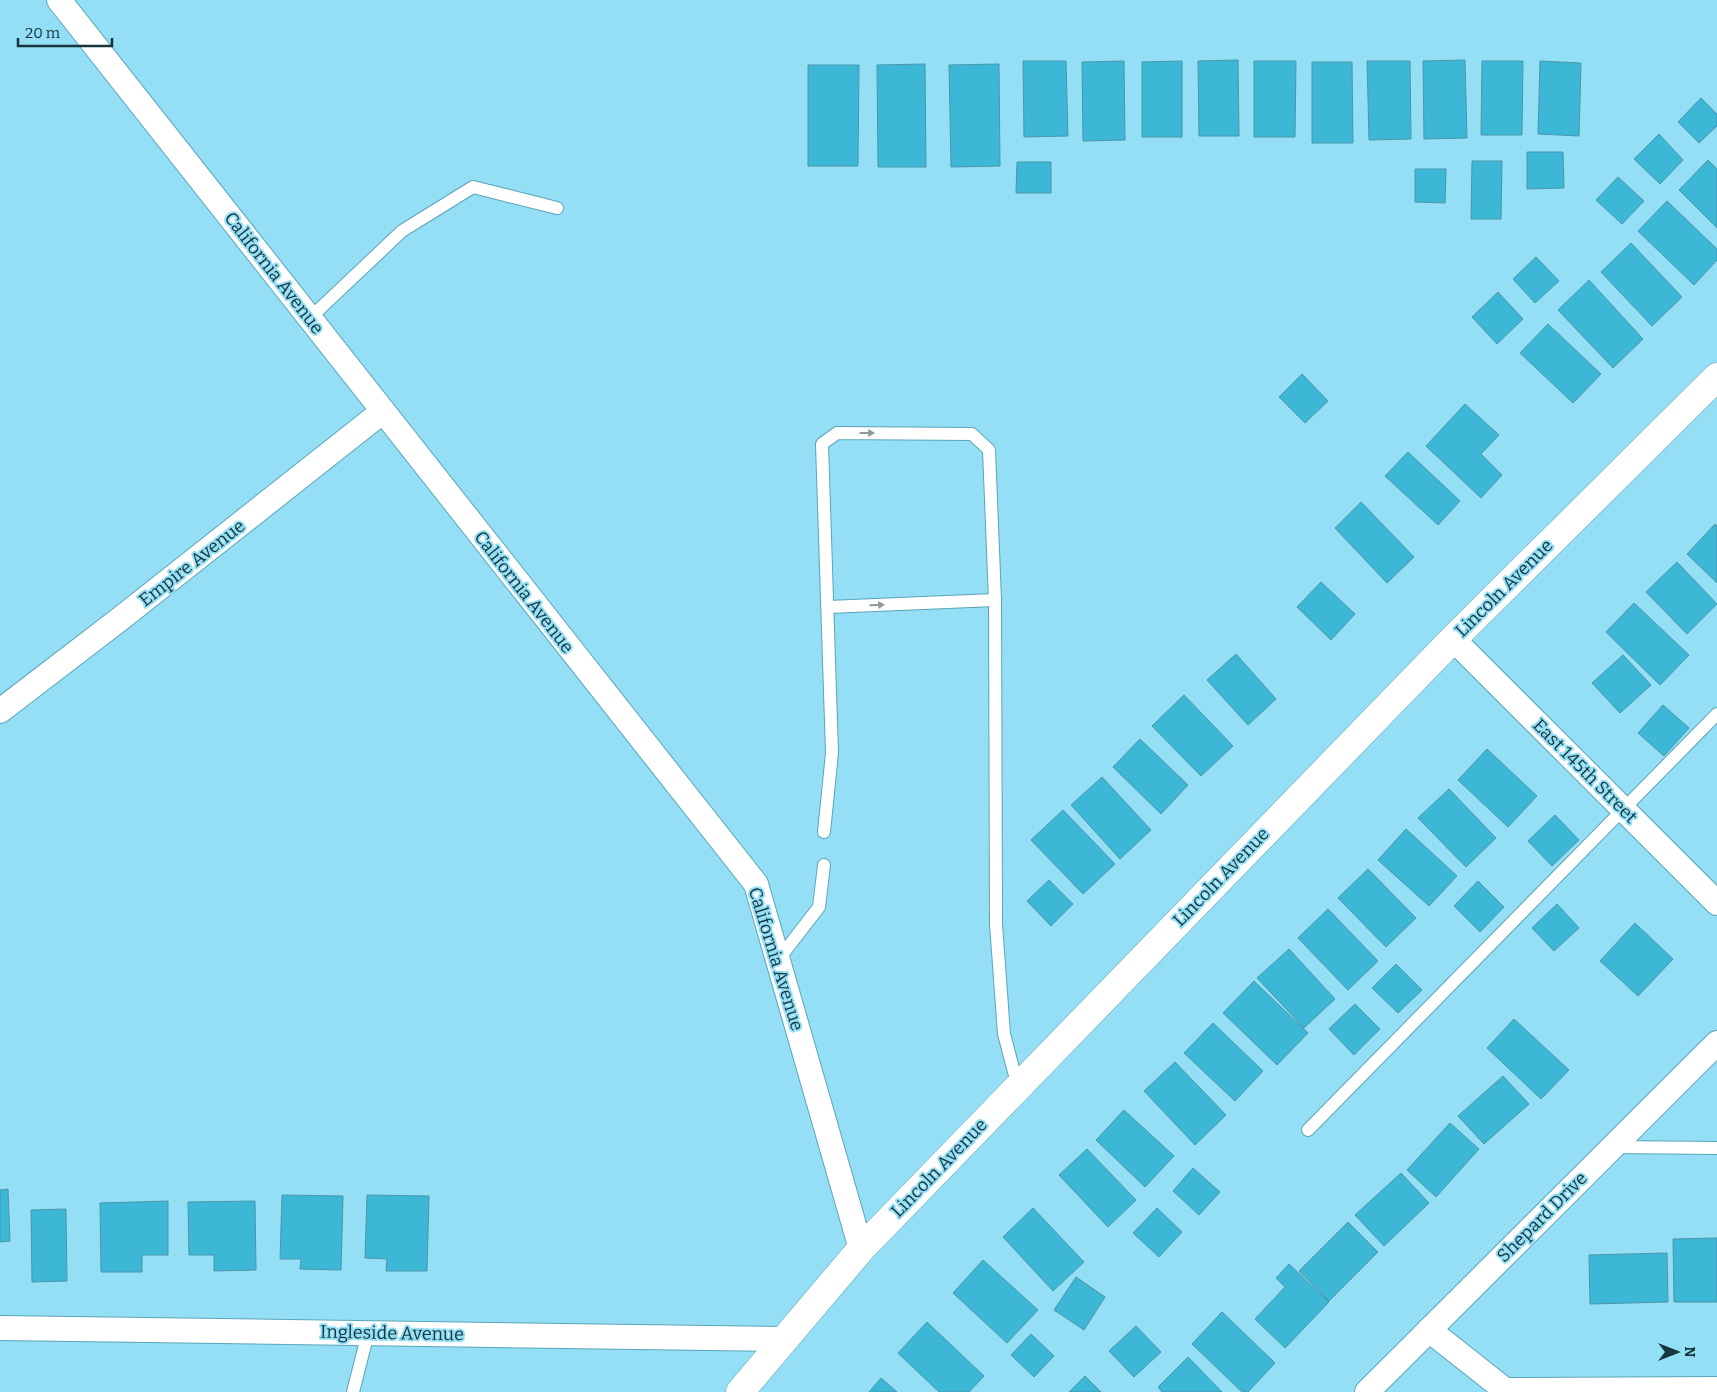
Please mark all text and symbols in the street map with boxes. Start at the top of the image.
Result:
scale bar [18,15,111,47]
text: 20 m [25,24,61,42]
street label: California Avenue [219,208,329,338]
one-way arrow [860,429,876,437]
street label: Empire Avenue [135,515,249,611]
street label: California Avenue [469,527,579,657]
street label: Lincoln Avenue [1451,535,1557,641]
one-way arrow [869,601,885,609]
street label: East 145th Street [1528,714,1642,828]
street label: Lincoln Avenue [1168,823,1274,931]
street label: California Avenue [744,885,808,1033]
street label: Lincoln Avenue [886,1114,992,1222]
street label: Shepard Drive [1492,1167,1592,1267]
street label: Ingleside Avenue [320,1321,464,1345]
north arrow [1652,1327,1702,1377]
text: N [1681,1347,1698,1358]

